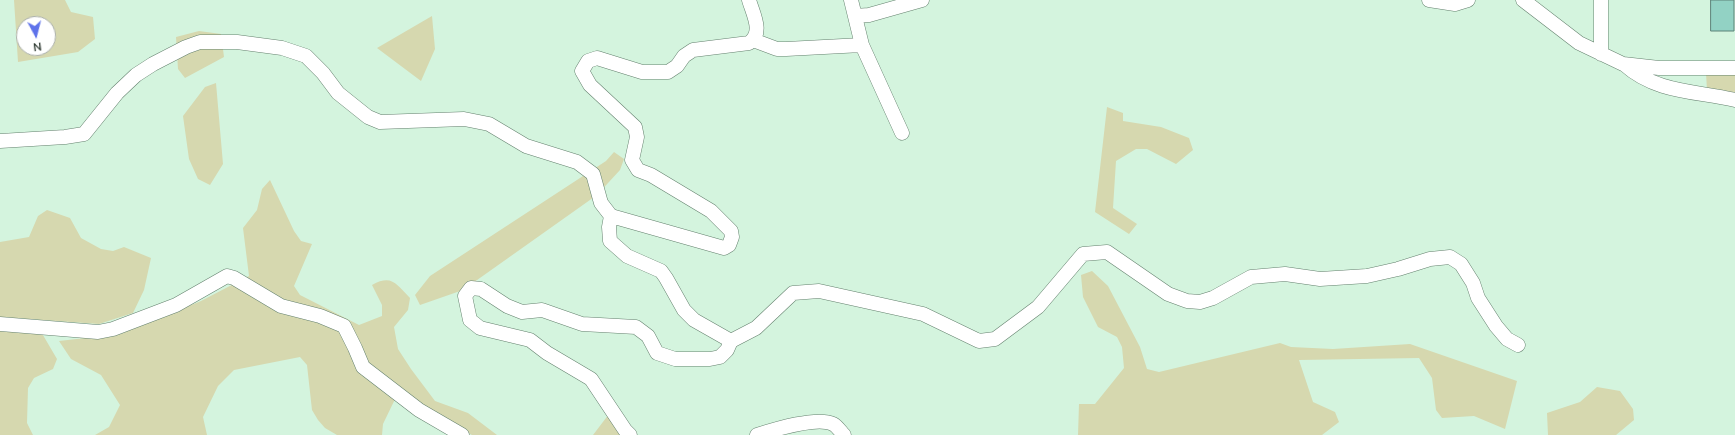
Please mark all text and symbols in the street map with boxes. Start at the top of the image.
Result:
north arrow [16,16,56,56]
text: N [32,39,42,54]

